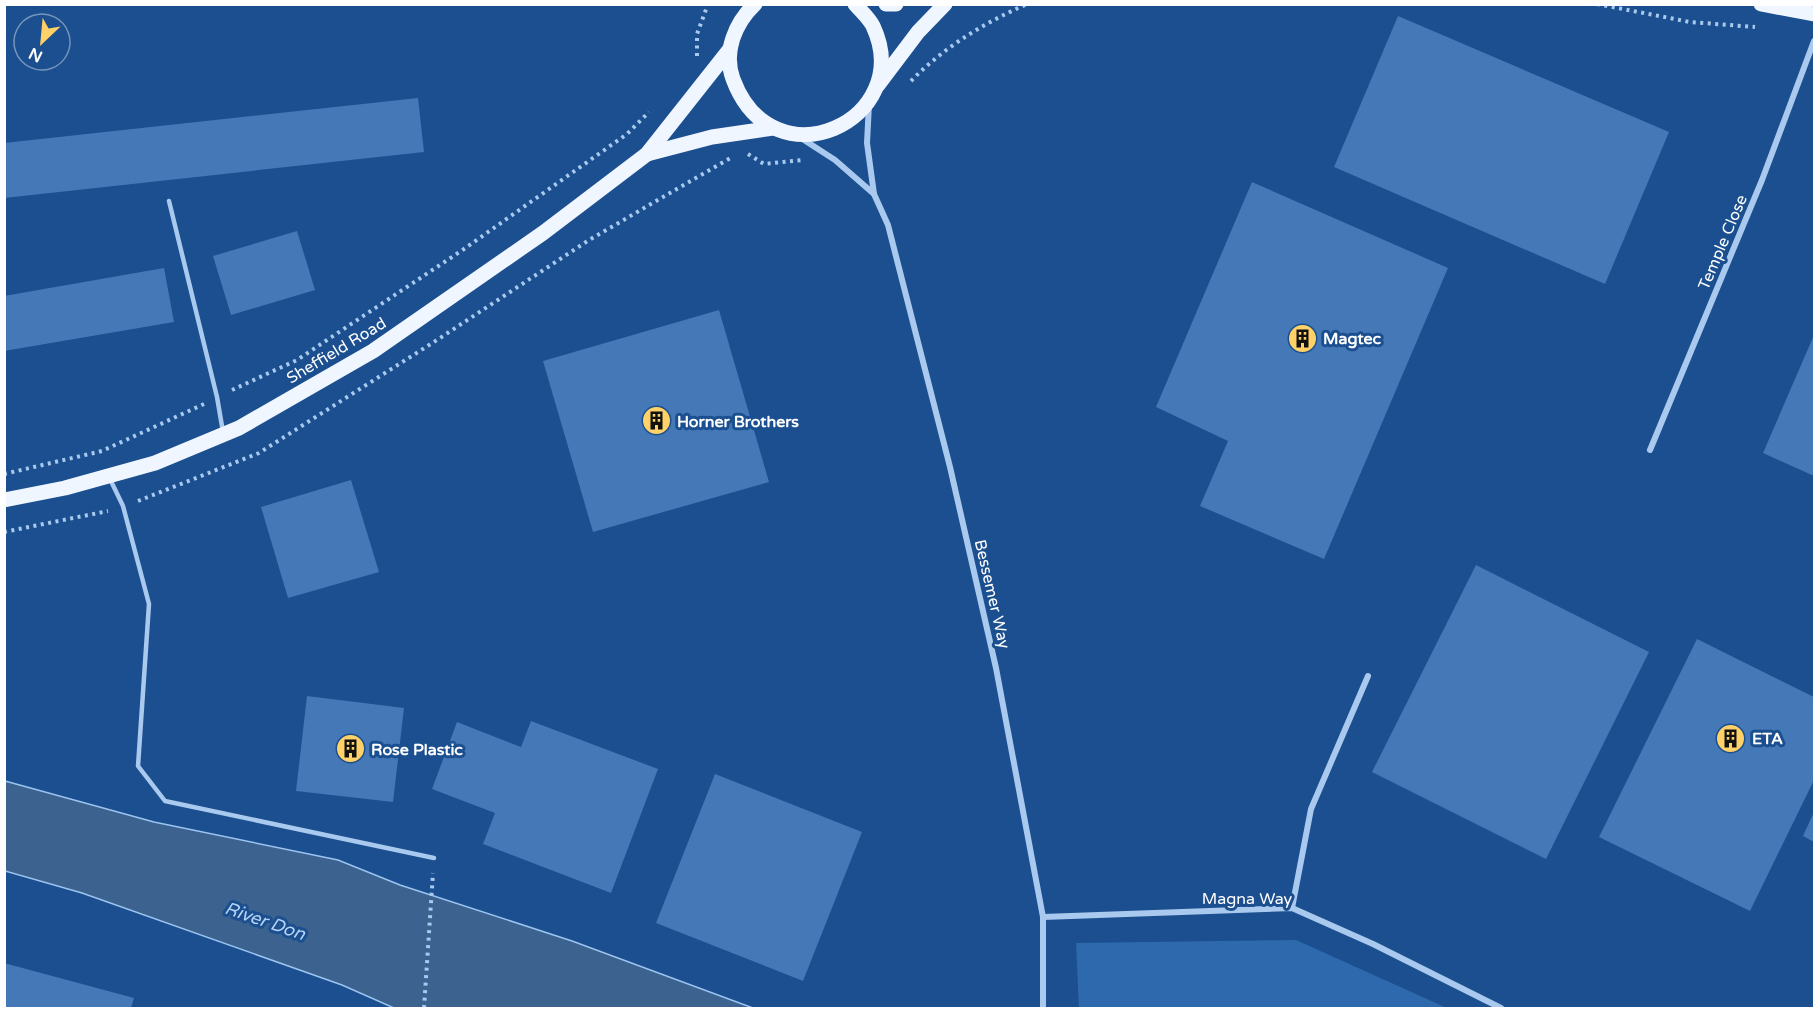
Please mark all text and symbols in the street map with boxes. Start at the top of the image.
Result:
north arrow [12,12,72,72]
text: N [26,43,46,66]
street label: Temple Close [1694,192,1752,293]
street label: Sheffield Road [283,313,390,388]
building icon: Magtec [1286,322,1318,354]
place label: Magtec [1323,329,1382,349]
building icon: Horner Brothers [640,405,672,437]
place label: Horner Brothers [677,412,799,432]
street label: Bessemer Way [970,538,1014,651]
building icon: ETA [1715,722,1747,754]
place label: ETA [1752,729,1783,749]
building icon: Rose Plastic [334,733,366,765]
place label: Rose Plastic [371,740,463,760]
street label: Magna Way [1202,889,1293,909]
water label: River Don [222,897,309,945]

